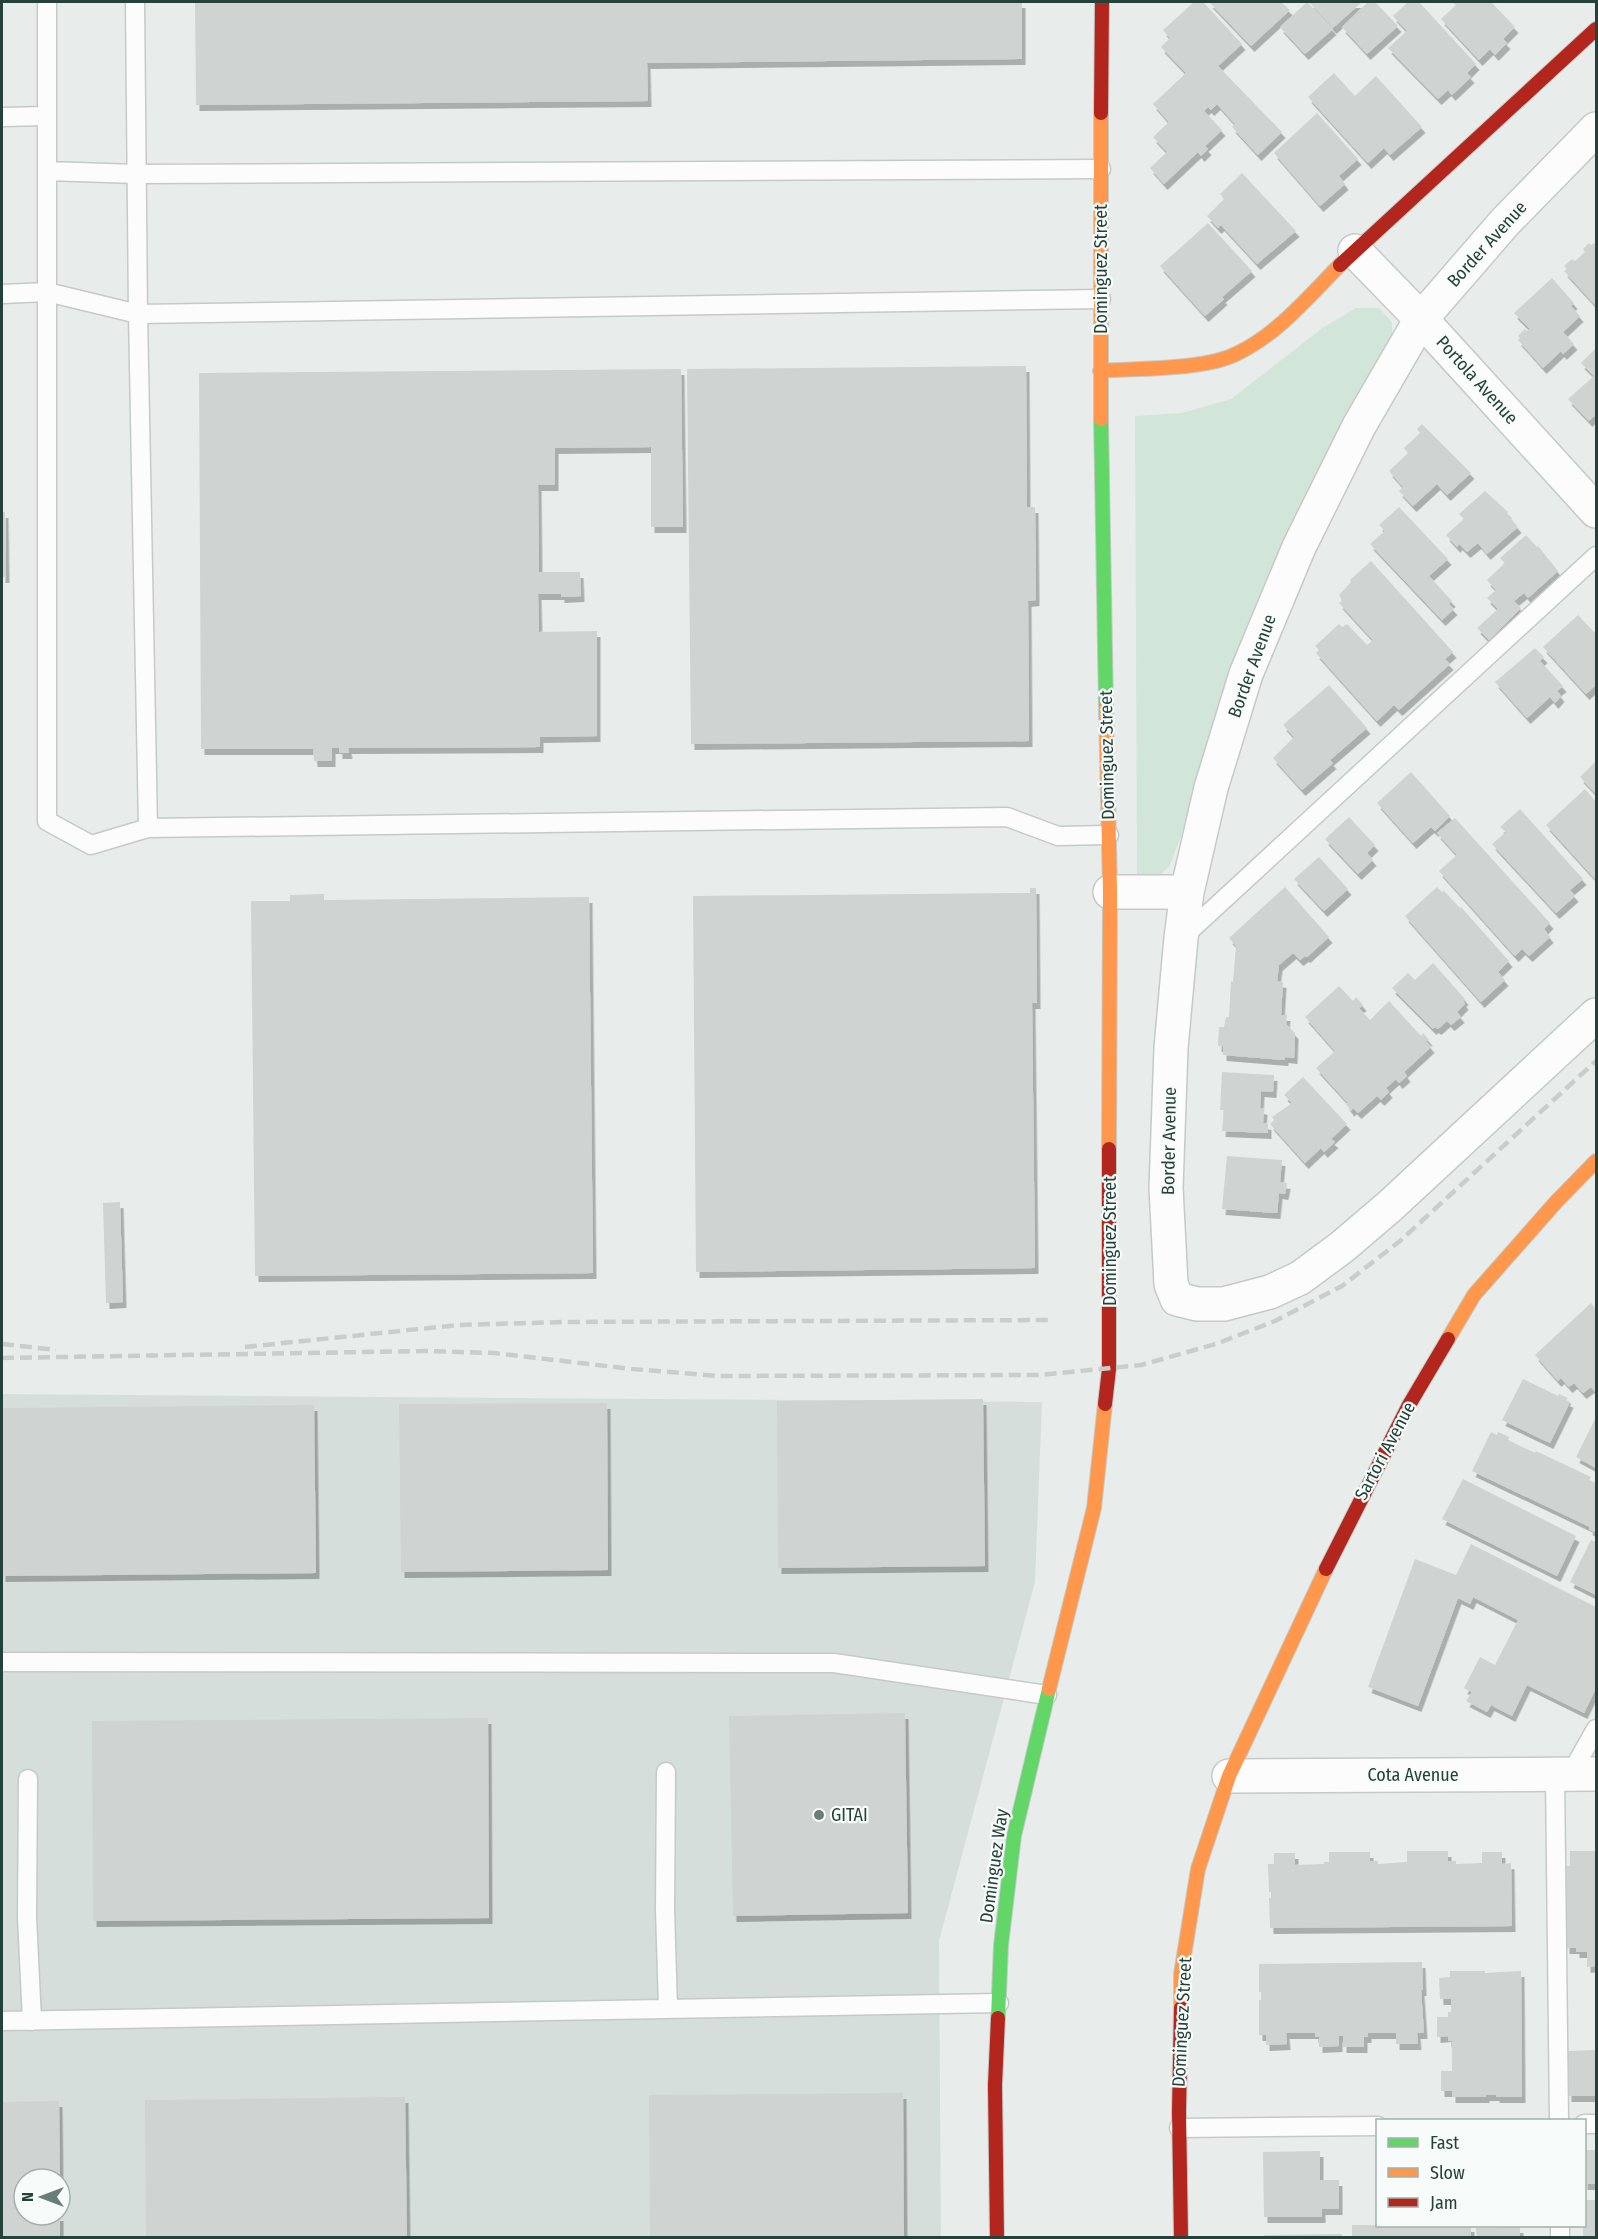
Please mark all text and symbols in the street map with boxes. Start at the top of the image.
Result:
street label: Border Avenue [1443,196,1531,292]
street label: Dominguez Street [1090,204,1112,334]
street label: Portola Avenue [1432,331,1523,429]
street label: Border Avenue [1223,611,1281,721]
street label: Dominguez Street [1095,690,1119,820]
street label: Border Avenue [1157,1087,1181,1195]
street label: Dominguez Street [1099,1176,1121,1306]
street label: Sartori Avenue [1350,1398,1420,1504]
street label: Cota Avenue [1367,1764,1459,1786]
place label: GITAI [831,1804,868,1826]
street label: Dominguez Way [975,1807,1013,1925]
marker: GITAI [812,1808,826,1822]
street label: Dominguez Street [1168,1956,1196,2087]
legend [1376,2119,1586,2227]
text: Fast [1430,2132,1459,2154]
text: Slow [1430,2162,1465,2184]
north arrow [12,2167,72,2227]
text: N [18,2192,37,2202]
text: Jam [1430,2192,1458,2214]

